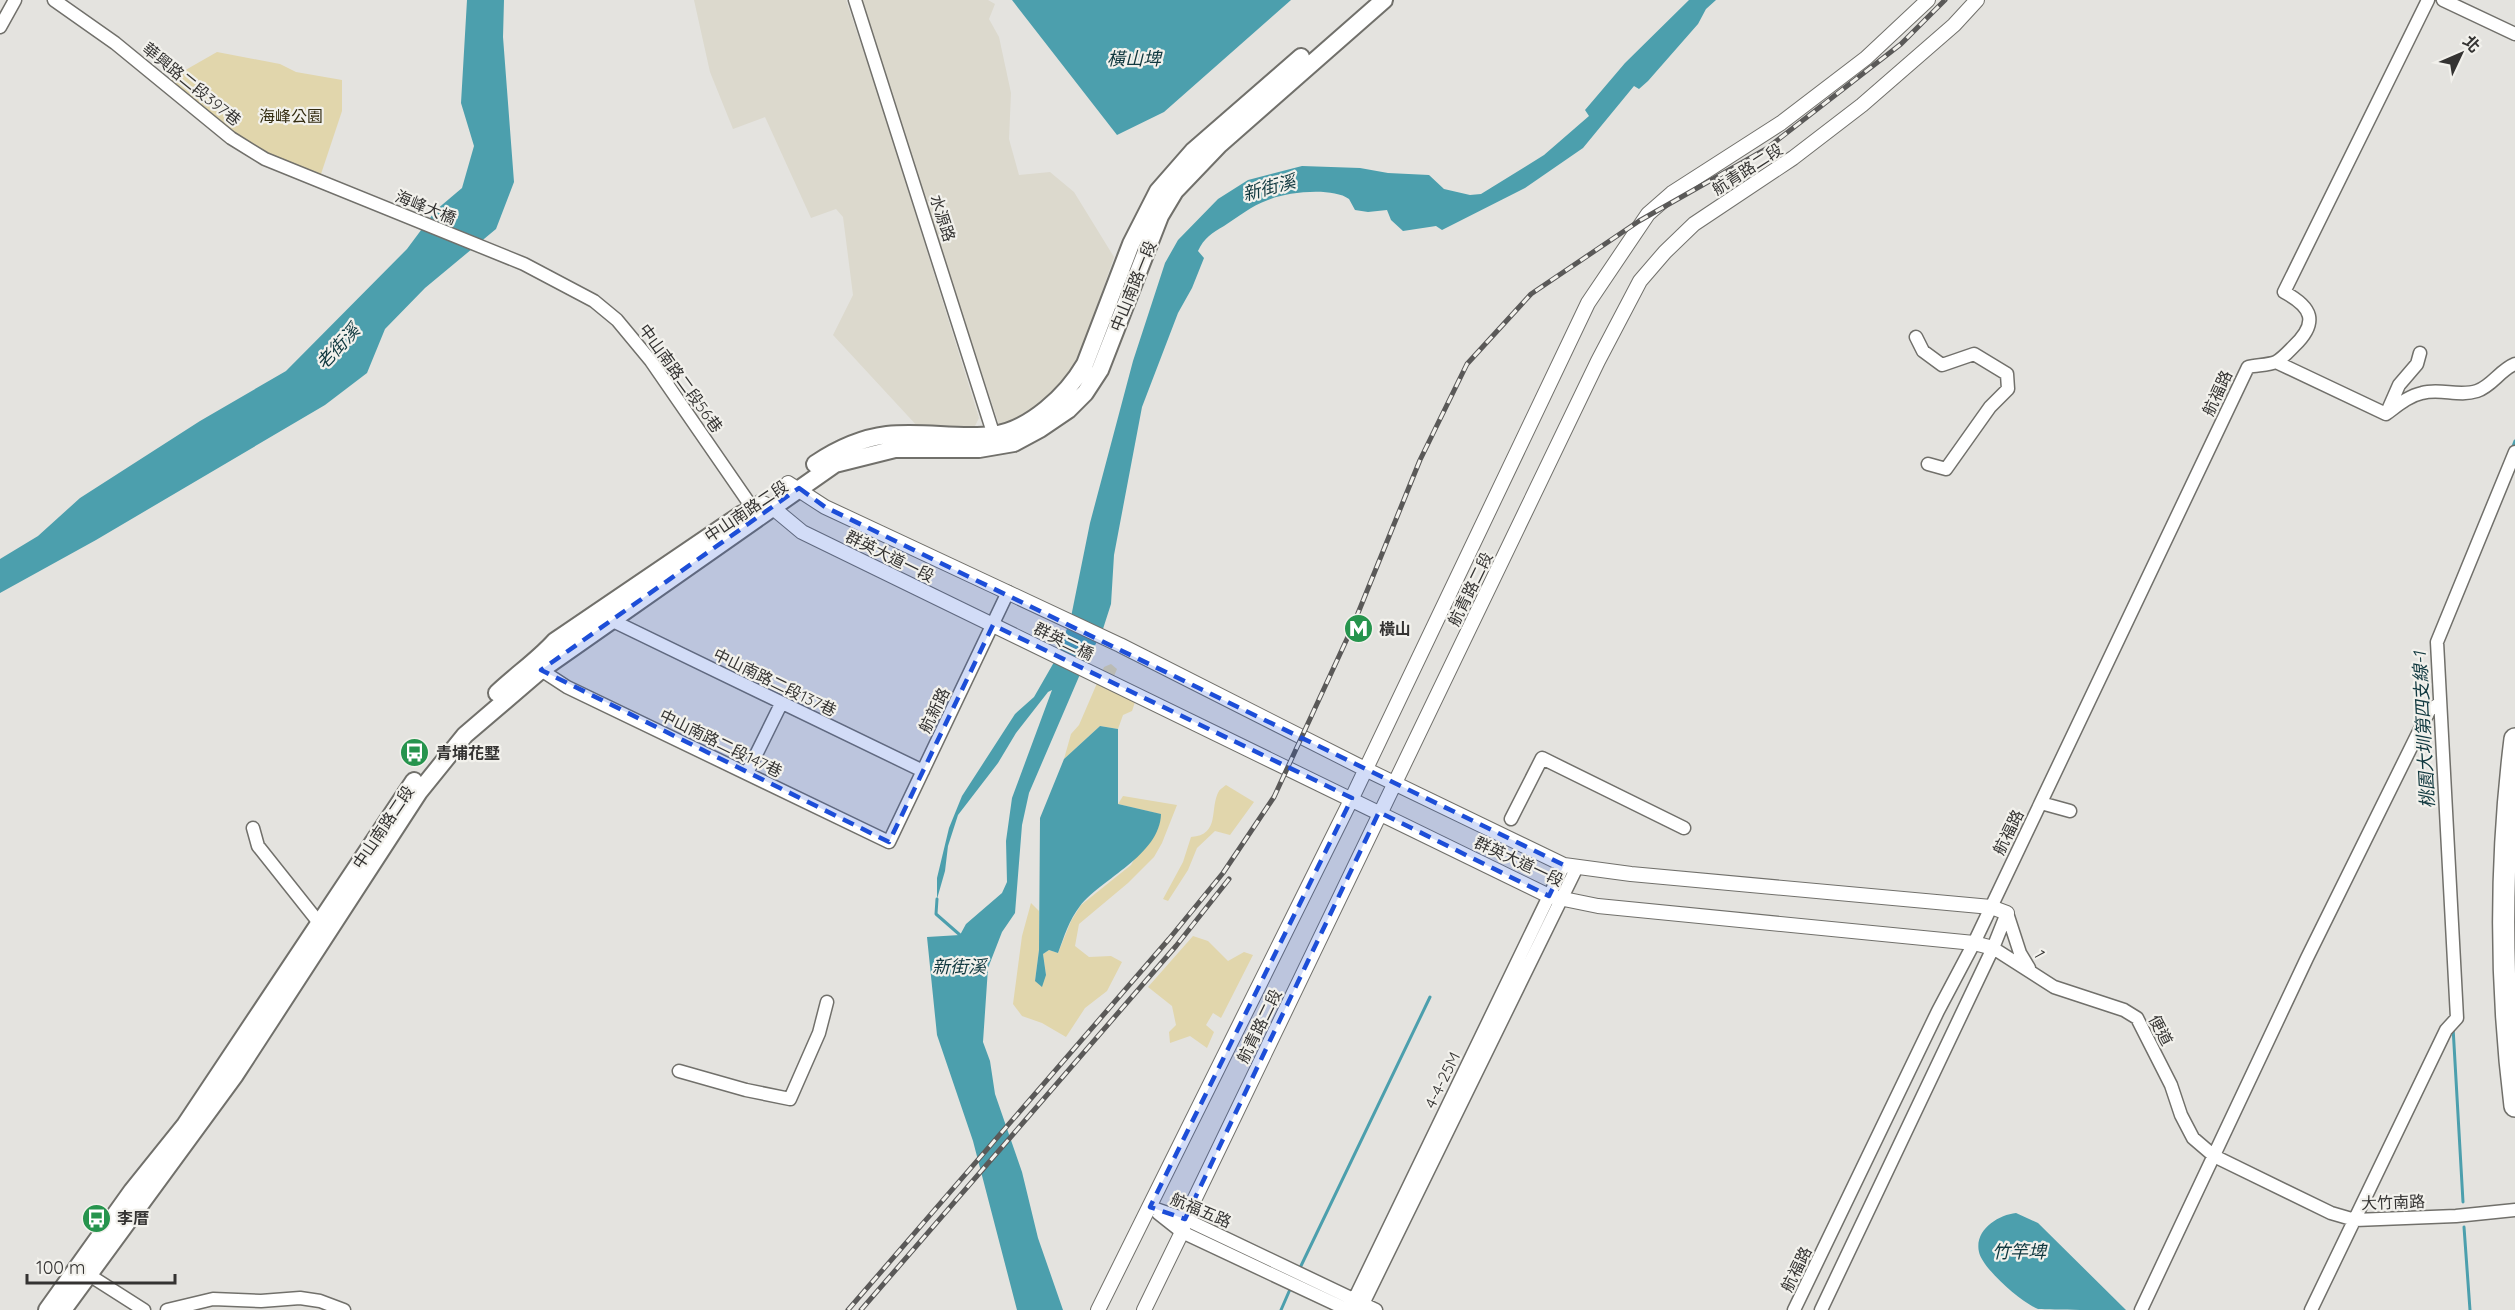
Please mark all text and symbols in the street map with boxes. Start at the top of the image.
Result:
north arrow [2431,24,2491,84]
text: 北 [2459,31,2485,56]
street label: 華興路二段397巷 [139,38,245,130]
water label: 橫山埤 [1107,47,1163,70]
park label: 海峰公園 [259,106,323,126]
street label: 航青路二段 [1708,139,1786,199]
water label: 新街溪 [1240,169,1301,206]
street label: 海峰大橋 [393,186,459,228]
street label: 水源路 [926,192,960,244]
street label: 中山南路一段 [1106,238,1160,334]
water label: 老街溪 [311,317,367,374]
street label: 中山南路二段56巷 [635,320,727,436]
street label: 航福路 [2198,367,2236,419]
street label: 中山南路二段 [701,476,791,546]
street label: 群英大道一段 [842,526,938,586]
street label: 航青路二段 [1443,549,1497,629]
metro station icon: 橫山 [1342,613,1374,645]
street label: 群英二橋 [1031,618,1097,664]
place label: 橫山 [1379,619,1411,639]
street label: 中山南路二段137巷 [710,644,840,720]
water label: 桃園大圳第四支線-1 [2408,650,2439,809]
street label: 航新路 [914,684,954,736]
street label: 中山南路二段147巷 [656,705,786,781]
bus stop icon: 青埔花墅 [399,737,431,769]
place label: 青埔花墅 [436,743,500,763]
street label: 中山南路二段 [348,782,418,872]
street label: 航福路 [1988,806,2028,858]
street label: 群英大道一段 [1471,832,1567,890]
street label: 1 [2030,947,2050,961]
water label: 新街溪 [932,955,989,978]
street label: 航青路二段 [1232,986,1286,1066]
street label: 便道 [2145,1011,2177,1049]
street label: 4-4-25M [1420,1049,1464,1111]
street label: 航福五路 [1168,1188,1234,1232]
street label: 大竹南路 [2361,1191,2425,1213]
bus stop icon: 李厝 [80,1202,112,1234]
place label: 李厝 [117,1208,149,1228]
water label: 竹竿埤 [1992,1240,2048,1263]
street label: 航福路 [1776,1243,1816,1295]
scale bar [27,1247,176,1285]
text: 100 m [36,1256,85,1279]

